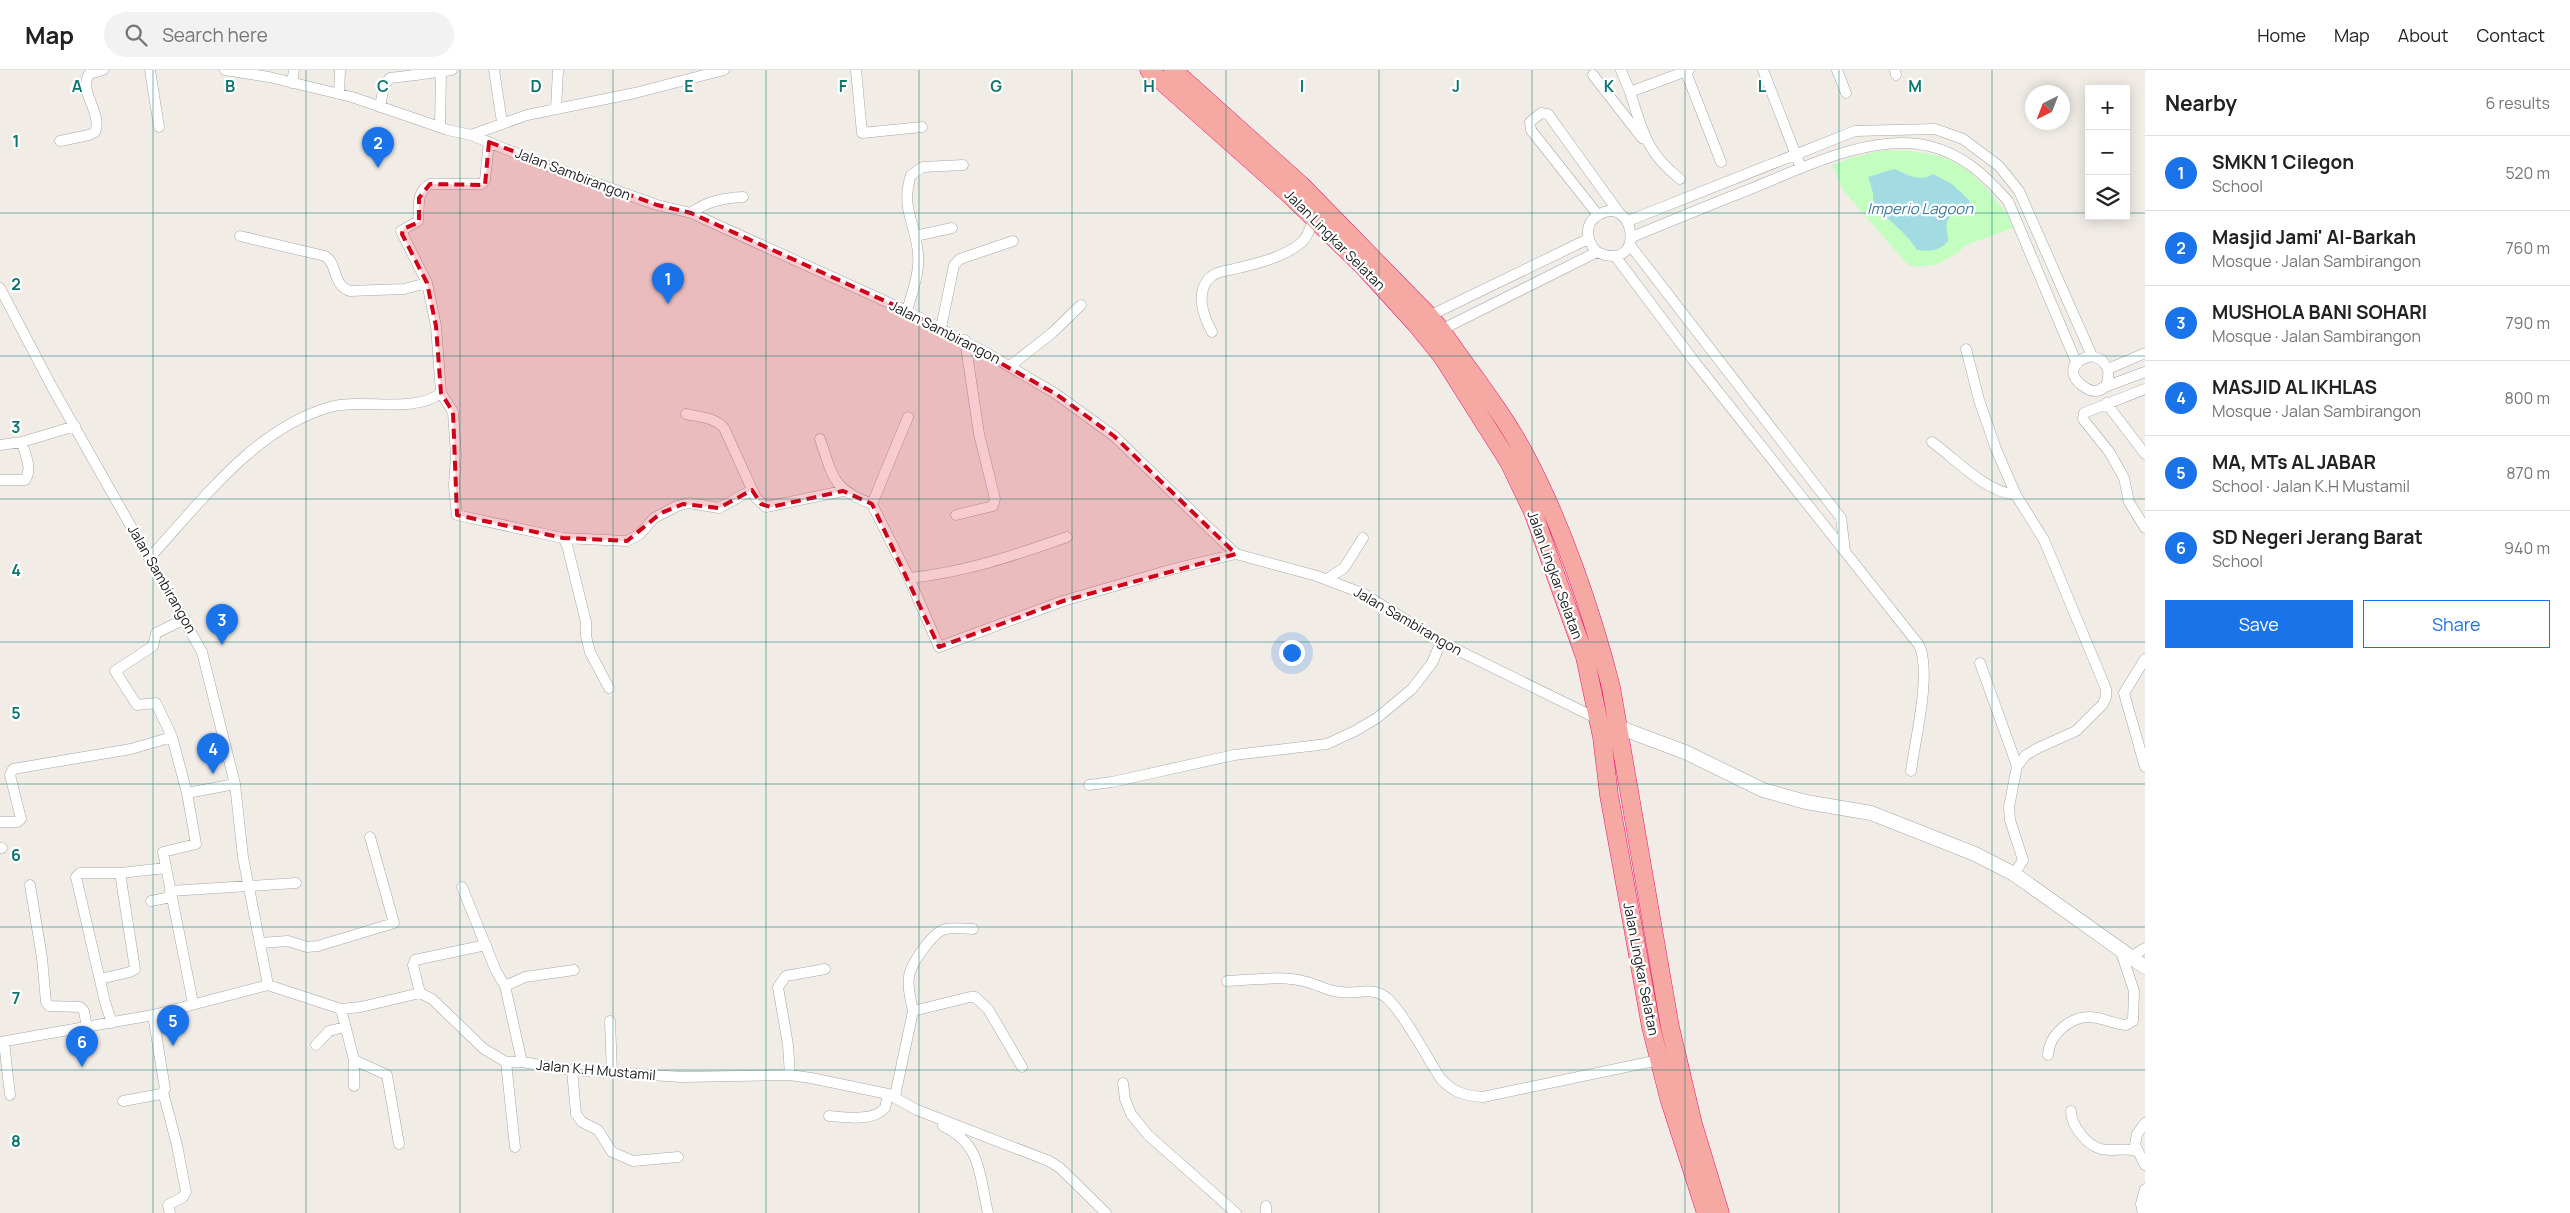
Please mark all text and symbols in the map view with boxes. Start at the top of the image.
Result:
search box [104,12,454,57]
text: Map [25,18,74,51]
icon: search [122,21,150,49]
text: Search here [162,22,268,48]
text: Home [2257,23,2306,47]
text: Map [2334,23,2370,47]
text: About [2398,23,2448,47]
text: Contact [2476,23,2545,47]
text: A [72,75,83,97]
text: B [225,75,235,97]
text: C [377,75,389,97]
text: D [530,75,542,97]
text: E [684,75,694,97]
text: F [839,75,848,97]
text: G [990,75,1002,97]
text: H [1143,75,1155,97]
text: I [1300,75,1304,97]
text: J [1452,75,1460,97]
text: K [1604,75,1615,97]
text: L [1758,75,1767,97]
text: M [1908,75,1922,97]
north arrow [2025,85,2070,130]
map controls [2085,85,2130,220]
button: + [2085,85,2130,130]
text: Nearby [2165,89,2237,117]
text: 6 results [2485,92,2550,114]
pin: 2 [362,127,394,168]
text: 1 [12,130,20,152]
button: − [2085,130,2130,175]
street label: Jalan Sambirangon [513,143,634,204]
text: SMKN 1 Cilegon [2212,149,2354,175]
text: 1 [2177,162,2185,184]
text: 520 m [2506,162,2550,184]
button: layers [2085,175,2130,220]
text: School [2212,175,2263,197]
street label: Jalan Lingkar Selatan [1281,185,1390,294]
water label: Imperio Lagoon [1867,198,1974,219]
text: Masjid Jami' Al-Barkah [2212,224,2416,250]
text: 2 [2176,237,2186,259]
text: 760 m [2506,237,2550,259]
text: Mosque · Jalan Sambirangon [2212,250,2421,272]
pin: 1 [652,263,684,304]
text: 2 [11,273,21,295]
street label: Jalan Sambirangon [887,295,1004,368]
text: MUSHOLA BANI SOHARI [2212,299,2427,325]
text: 3 [2176,312,2186,334]
text: 790 m [2506,312,2550,334]
text: Mosque · Jalan Sambirangon [2212,325,2421,347]
text: MASJID AL IKHLAS [2212,374,2377,400]
text: 4 [2176,387,2186,409]
text: 800 m [2504,387,2550,409]
text: Mosque · Jalan Sambirangon [2212,400,2421,422]
text: 3 [11,416,21,438]
text: MA, MTs AL JABAR [2212,449,2376,475]
text: 5 [2176,462,2186,484]
text: 870 m [2506,462,2550,484]
text: School · Jalan K.H Mustamil [2212,475,2410,497]
street label: Jalan Lingkar Selatan [1523,508,1588,642]
street label: Jalan Sambirangon [124,521,201,636]
text: SD Negeri Jerang Barat [2212,524,2423,550]
text: 6 [2176,537,2186,559]
text: 940 m [2504,537,2550,559]
text: School [2212,550,2263,572]
text: 4 [11,559,21,581]
street label: Jalan Sambirangon [1351,582,1466,659]
button: Save [2165,600,2353,648]
button: Share [2363,600,2550,648]
pin: 3 [206,604,238,645]
your location [1279,640,1305,666]
text: 5 [11,702,21,724]
pin: 4 [197,733,229,774]
text: 6 [11,844,21,866]
street label: Jalan Lingkar Selatan [1619,901,1664,1037]
text: 7 [12,987,20,1009]
pin: 5 [157,1005,189,1046]
pin: 6 [66,1026,98,1067]
street label: Jalan K.H Mustamil [535,1055,657,1084]
text: 8 [11,1130,21,1152]

